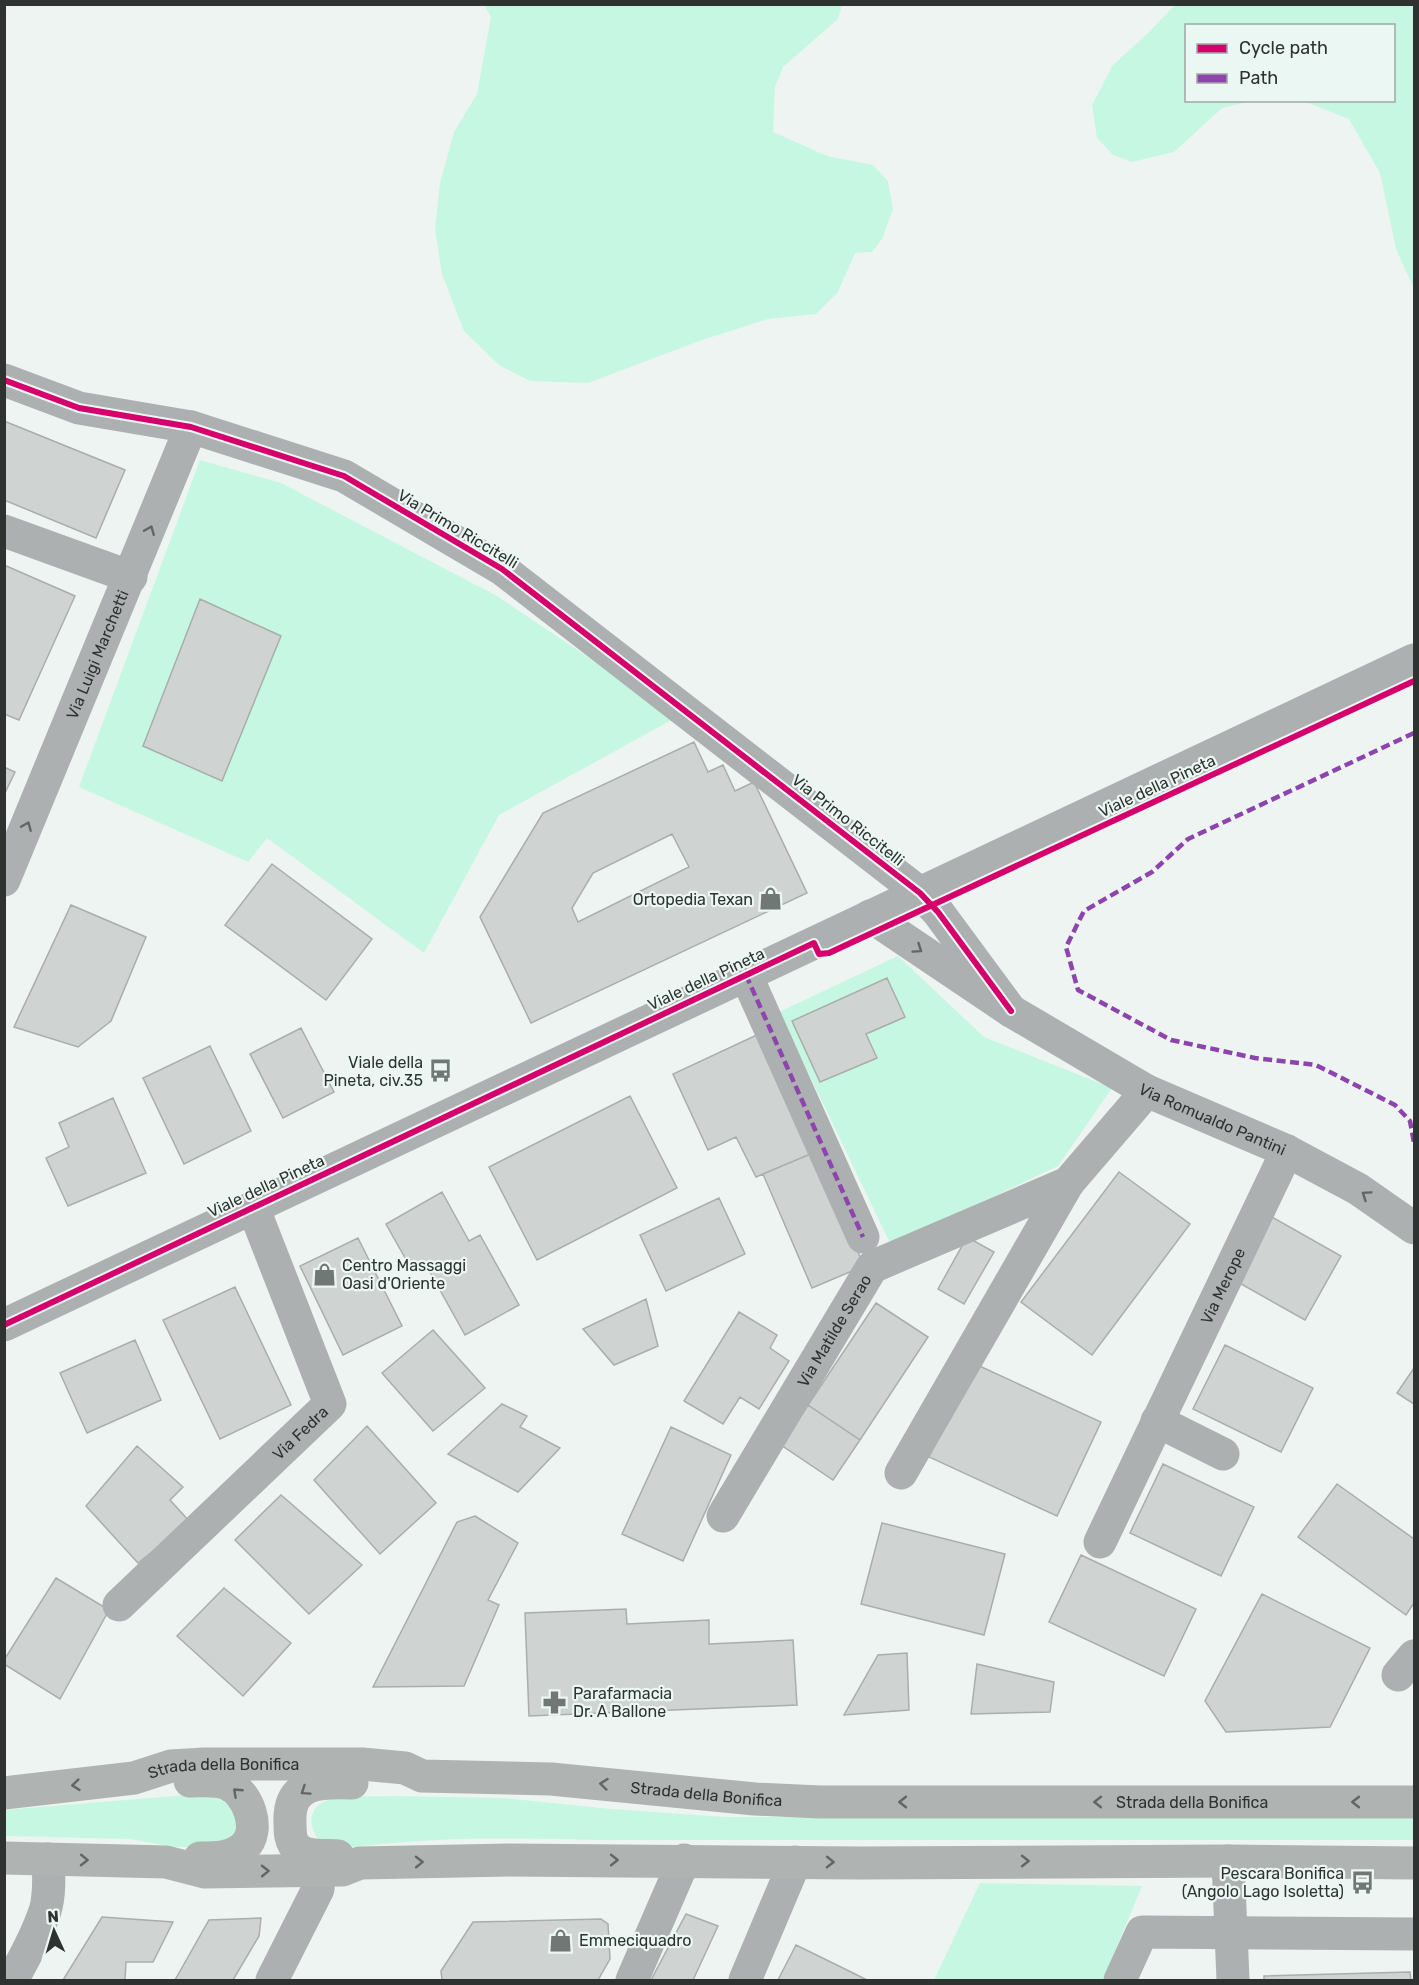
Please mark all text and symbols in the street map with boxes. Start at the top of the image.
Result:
legend [1185,24,1395,102]
text: Cycle path [1239,37,1328,59]
text: Path [1239,67,1278,89]
street label: Via Primo Riccitelli [394,485,522,573]
one-way arrow [143,525,155,536]
street label: Via Luigi Marchetti [62,587,132,722]
street label: Viale della Pineta [1096,751,1218,821]
street label: Via Primo Riccitelli [788,770,908,870]
one-way arrow [20,822,32,833]
shop icon: Ortopedia Texan [758,886,784,912]
place label: Ortopedia Texan [633,890,753,909]
one-way arrow [911,942,922,953]
street label: Viale della Pineta [645,944,767,1014]
place label: Viale della Pineta, civ.35 [323,1053,423,1090]
bus stop icon: Viale della Pineta, civ.35 [428,1058,454,1084]
street label: Via Romualdo Pantini [1135,1079,1289,1159]
street label: Viale della Pineta [205,1151,327,1221]
one-way arrow [1362,1191,1373,1202]
street label: Via Merope [1196,1244,1249,1327]
place label: Centro Massaggi Oasi d'Oriente [342,1256,466,1293]
shop icon: Centro Massaggi Oasi d'Oriente [311,1261,337,1287]
street label: Via Matilde Serao [793,1271,875,1390]
street label: Via Fedra [268,1402,332,1463]
place label: Parafarmacia Dr. A Ballone [573,1684,672,1721]
pharmacy icon: Parafarmacia Dr. A Ballone [542,1689,568,1715]
street label: Strada della Bonifica [145,1755,299,1782]
street label: Strada della Bonifica [630,1777,783,1810]
one-way arrow [72,1778,81,1791]
one-way arrow [599,1778,608,1791]
one-way arrow [300,1784,311,1795]
one-way arrow [234,1788,244,1799]
street label: Strada della Bonifica [1116,1793,1268,1812]
one-way arrow [899,1796,908,1808]
one-way arrow [1094,1796,1103,1808]
one-way arrow [1352,1796,1361,1808]
one-way arrow [79,1854,88,1866]
one-way arrow [609,1854,618,1866]
one-way arrow [1020,1855,1029,1867]
one-way arrow [414,1856,423,1868]
one-way arrow [825,1856,834,1868]
place label: Pescara Bonifica (Angolo Lago Isoletta) [1182,1864,1344,1901]
one-way arrow [260,1865,269,1877]
bus stop icon: Pescara Bonifica (Angolo Lago Isoletta) [1349,1869,1375,1895]
north arrow [24,1901,84,1961]
text: N [47,1907,59,1926]
shop icon: Emmeciquadro [548,1927,574,1953]
place label: Emmeciquadro [579,1931,691,1950]

